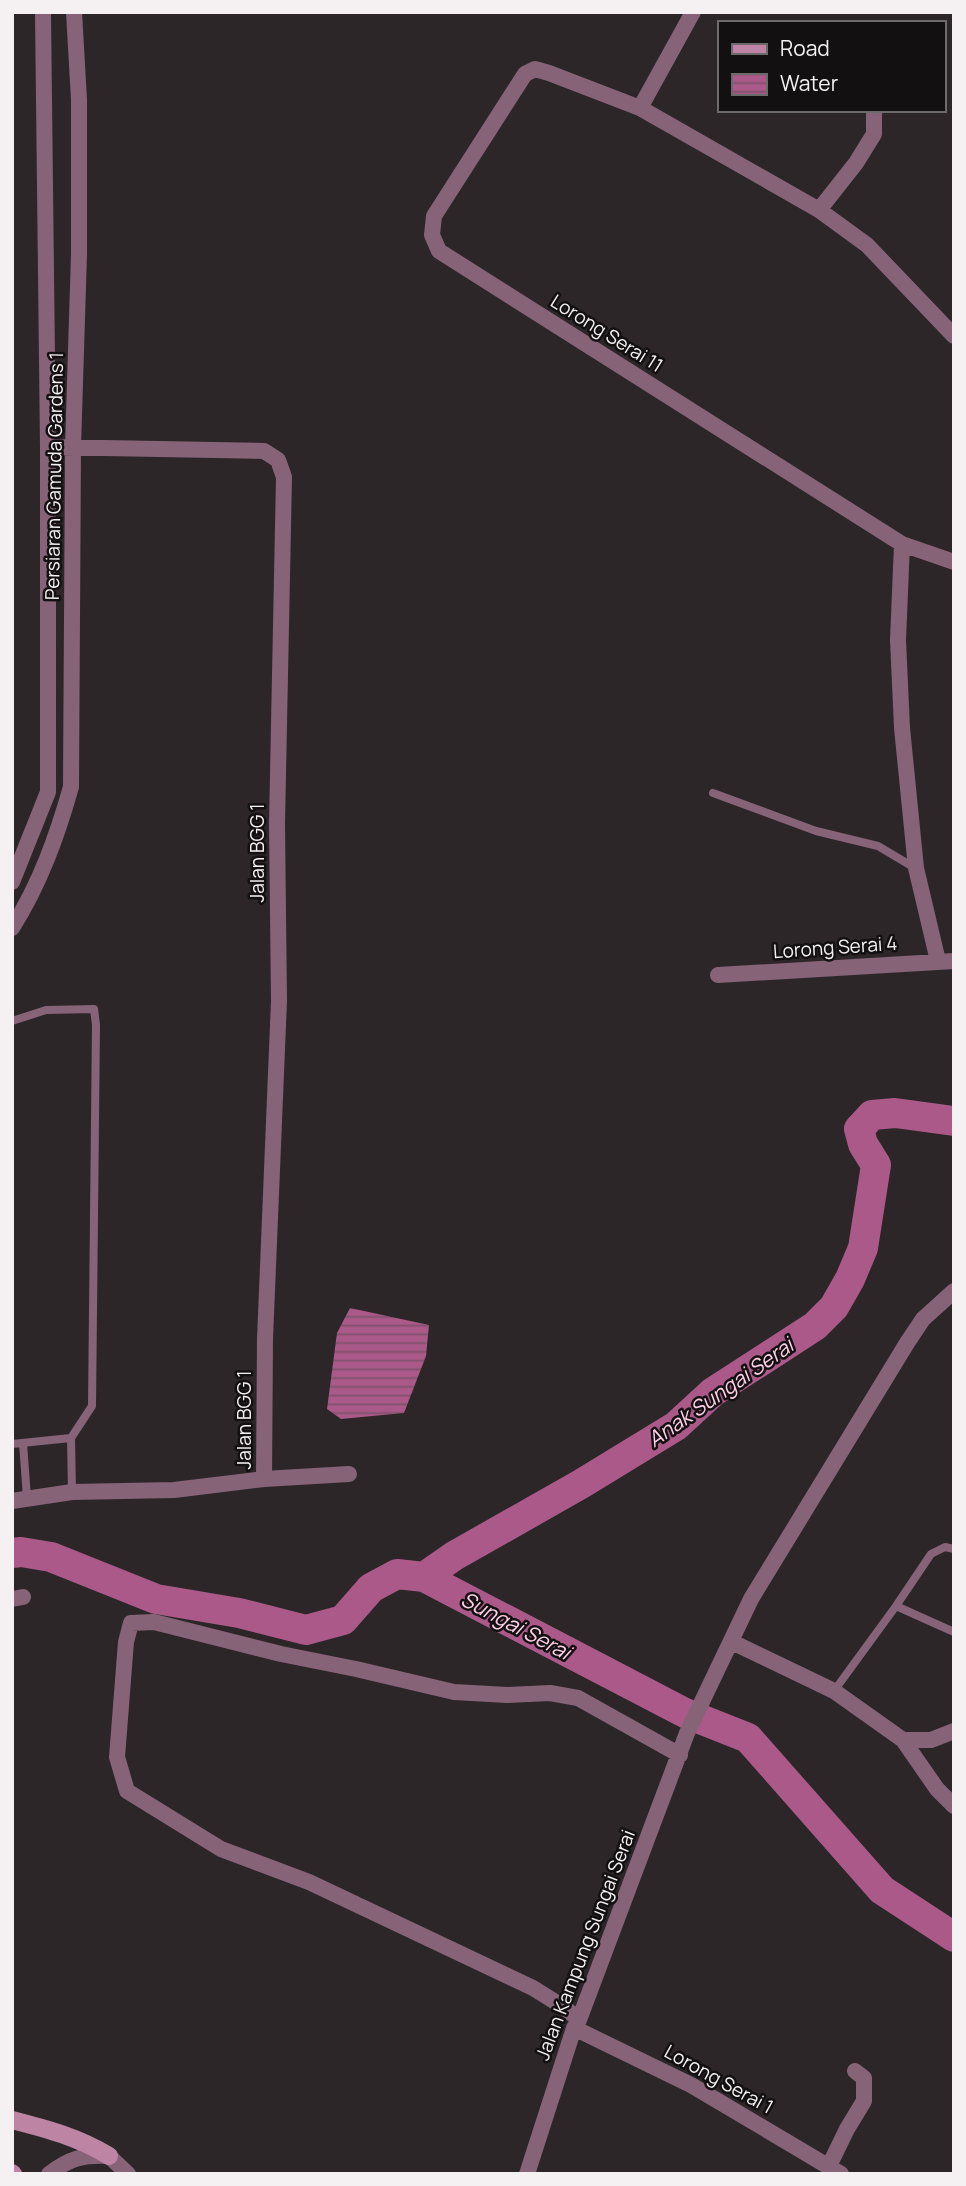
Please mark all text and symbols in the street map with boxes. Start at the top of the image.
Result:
legend [718,21,945,112]
text: Road [780,34,830,62]
text: Water [780,69,839,97]
street label: Lorong Serai 11 [546,288,668,378]
street label: Persiaran Gamuda Gardens 1 [39,352,69,600]
street label: Jalan BGG 1 [244,803,270,903]
street label: Lorong Serai 4 [772,930,898,964]
water label: Anak Sungai Serai [641,1329,801,1453]
street label: Jalan BGG 1 [231,1370,257,1470]
water label: Sungai Serai [456,1584,578,1667]
street label: Jalan Kampung Sungai Serai [529,1826,641,2064]
street label: Lorong Serai 1 [660,2038,778,2120]

